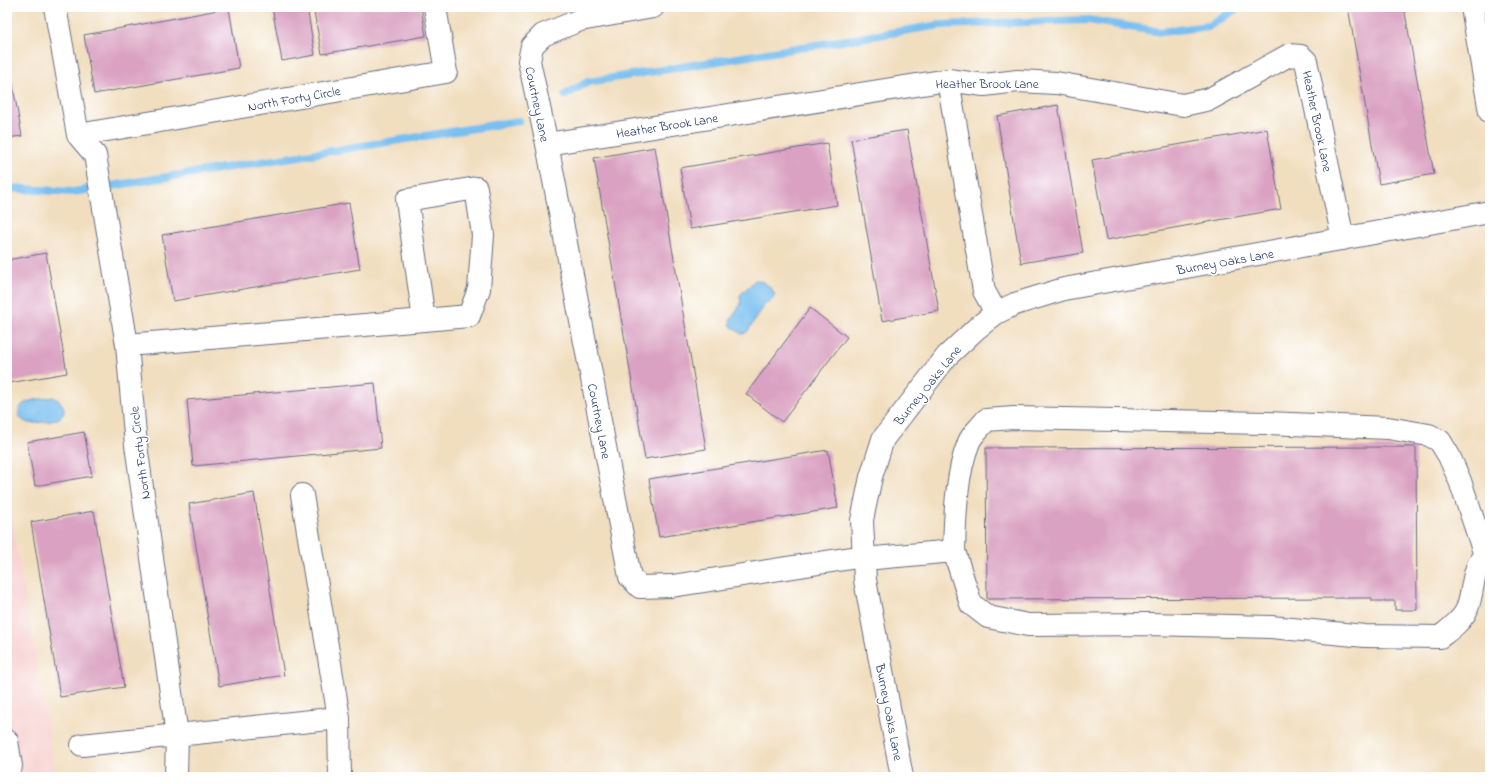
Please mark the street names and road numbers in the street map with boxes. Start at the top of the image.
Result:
street label: Courtney Lane [518,65,554,144]
street label: Heather Brook Lane [1297,69,1337,174]
street label: Heather Brook Lane [936,75,1039,94]
street label: North Forty Circle [247,82,342,118]
street label: Heather Brook Lane [615,109,720,144]
street label: Burney Oaks Lane [1174,245,1276,282]
street label: Burney Oaks Lane [889,342,967,431]
street label: Courtney Lane [581,382,615,461]
street label: North Forty Circle [125,405,157,500]
street label: Burney Oaks Lane [869,661,907,763]

